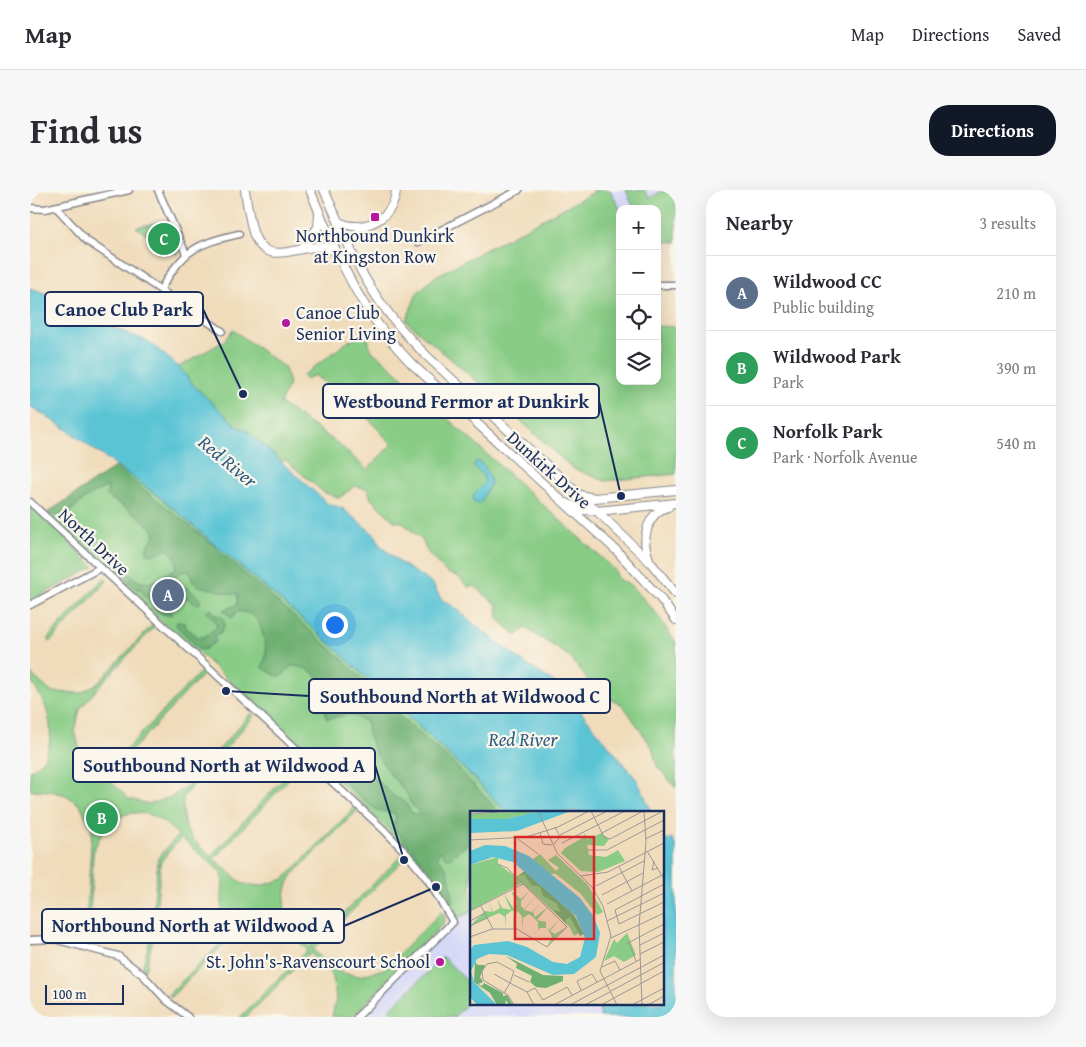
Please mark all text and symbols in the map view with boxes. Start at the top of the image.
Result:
text: Map [25,17,72,52]
text: Map [851,21,884,48]
text: Directions [912,21,989,48]
text: Saved [1017,21,1061,48]
text: Find us [30,105,143,156]
button: Directions [929,105,1056,156]
map controls [616,205,661,385]
button: + [616,205,661,250]
text: Nearby [726,207,793,238]
marker: Northbound Dunkirk at Kingston Row [369,211,381,223]
text: 3 results [979,211,1036,235]
pin: C [148,220,180,258]
place label: Northbound Dunkirk at Kingston Row [296,222,455,270]
button: − [616,250,661,295]
text: Wildwood CC [773,267,882,295]
text: A [737,281,747,305]
text: 210 m [996,281,1036,305]
callout: Canoe Club Park [45,292,203,326]
text: Canoe Club Park [55,295,193,323]
button: locate [616,295,661,340]
text: Public building [773,295,874,319]
place label: Canoe Club Senior Living [296,299,396,347]
marker: Canoe Club Senior Living [280,317,292,329]
button: layers [616,340,661,385]
text: Wildwood Park [773,342,901,370]
text: B [737,356,747,380]
text: 390 m [996,356,1036,380]
text: Park [773,370,804,394]
callout: Westbound Fermor at Dunkirk [323,384,599,418]
text: Westbound Fermor at Dunkirk [333,387,589,415]
text: Norfolk Park [773,417,882,445]
street label: Dunkirk Drive [501,424,598,515]
water label: Red River [192,427,264,495]
text: C [737,431,747,455]
text: 540 m [996,431,1036,455]
text: Park · Norfolk Avenue [773,445,917,469]
street label: North Drive [53,501,136,582]
pin: A [152,576,184,614]
your location [322,612,348,638]
callout: Southbound North at Wildwood C [309,679,610,713]
text: Southbound North at Wildwood C [320,682,601,710]
water label: Red River [487,725,558,753]
callout: Southbound North at Wildwood A [73,748,375,782]
text: Southbound North at Wildwood A [83,751,365,779]
pin: B [86,799,118,837]
inset map [470,811,664,1004]
callout: Northbound North at Wildwood A [42,909,344,943]
text: Northbound North at Wildwood A [52,911,334,939]
place label: St. John's-Ravenscourt School [206,948,430,975]
marker: St. John's-Ravenscourt School [434,956,446,968]
scale bar [45,982,124,1005]
text: 100 m [52,984,87,1004]

